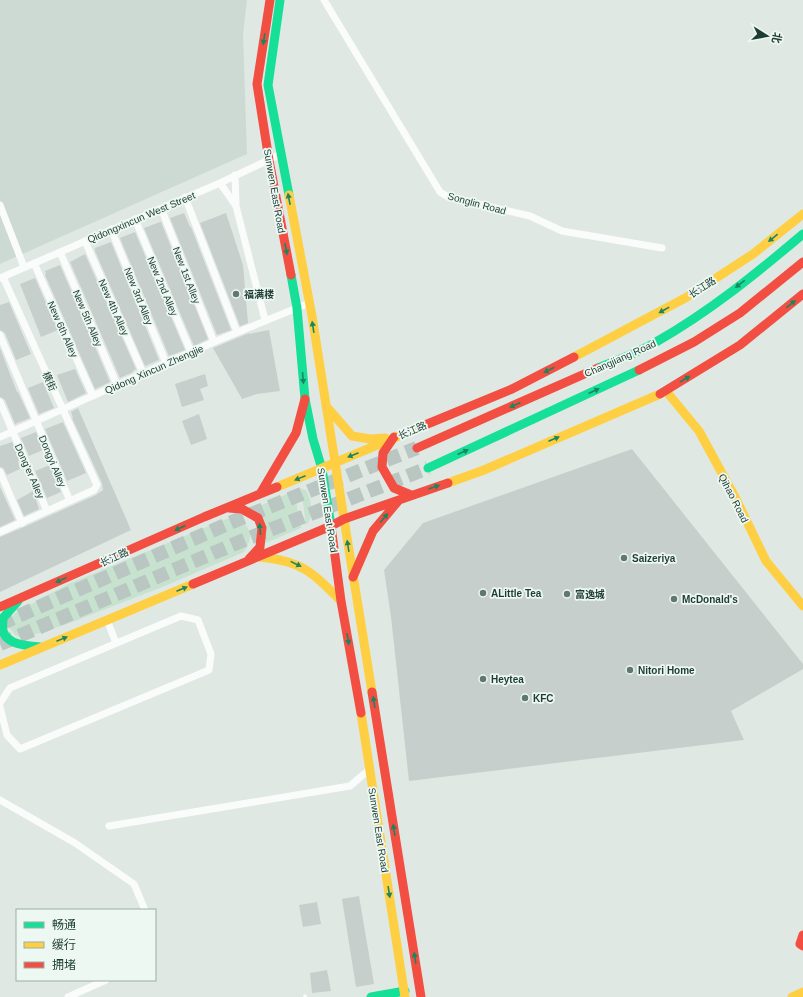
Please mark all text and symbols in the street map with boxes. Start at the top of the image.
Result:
north arrow [747,16,787,56]
text: 北 [770,31,784,44]
one-way arrow [261,32,267,45]
street label: Sunwen East Road [262,148,287,234]
street label: Qidongxincun West Street [86,190,197,245]
street label: Songlin Road [446,190,507,217]
one-way arrow [286,193,292,205]
one-way arrow [767,234,778,243]
one-way arrow [283,243,289,256]
street label: New 1st Alley [171,245,202,305]
street label: New 2nd Alley [145,255,180,318]
street label: New 3rd Alley [122,266,155,327]
street label: 长江路 [687,275,718,300]
street label: New 4th Alley [96,277,131,337]
one-way arrow [734,280,745,288]
street label: New 5th Alley [71,288,104,348]
marker: 福满楼 [231,289,241,299]
place label: 福满楼 [244,289,274,300]
street label: New 6th Alley [45,299,80,359]
one-way arrow [785,299,796,308]
one-way arrow [658,306,670,313]
one-way arrow [310,321,316,333]
street label: Changjiang Road [583,338,658,379]
street label: Qidong Xincun Zhengjie [103,343,206,396]
one-way arrow [543,367,555,373]
street label: 横街 [40,370,59,393]
one-way arrow [300,372,307,384]
one-way arrow [680,375,690,383]
one-way arrow [588,388,599,394]
one-way arrow [508,402,520,408]
street label: 长江路 [396,420,428,441]
street label: Dongyi Alley [37,434,68,489]
one-way arrow [549,436,560,442]
street label: Dong'er Alley [13,442,46,500]
one-way arrow [458,449,469,455]
one-way arrow [346,452,358,458]
street label: Sunwen East Road [315,467,340,553]
street label: Qihao Road [717,472,751,525]
one-way arrow [293,476,305,482]
one-way arrow [428,484,440,490]
one-way arrow [379,512,388,523]
one-way arrow [257,523,264,535]
one-way arrow [174,525,185,531]
one-way arrow [345,540,351,552]
street label: 长江路 [98,546,130,569]
marker: Saizeriya [619,553,629,563]
place label: Saizeriya [632,553,676,564]
one-way arrow [290,561,302,567]
one-way arrow [55,577,66,583]
one-way arrow [176,586,187,592]
marker: ALittle Tea [478,588,488,598]
place label: ALittle Tea [491,588,542,599]
place label: 富逸城 [575,588,605,600]
marker: 富逸城 [562,589,572,599]
marker: McDonald's [669,594,679,604]
place label: McDonald's [682,594,738,605]
one-way arrow [345,633,351,645]
one-way arrow [56,635,68,641]
marker: Nitori Home [625,665,635,675]
place label: Nitori Home [638,665,695,676]
marker: Heytea [478,674,488,684]
place label: Heytea [491,674,524,685]
marker: KFC [520,693,530,703]
place label: KFC [533,693,554,704]
one-way arrow [370,696,376,708]
street label: Sunwen East Road [366,787,391,873]
one-way arrow [391,824,397,836]
one-way arrow [386,886,392,898]
legend [16,909,156,981]
text: 畅通 [52,918,76,932]
text: 缓行 [52,938,76,952]
one-way arrow [412,952,418,965]
text: 拥堵 [52,958,76,972]

